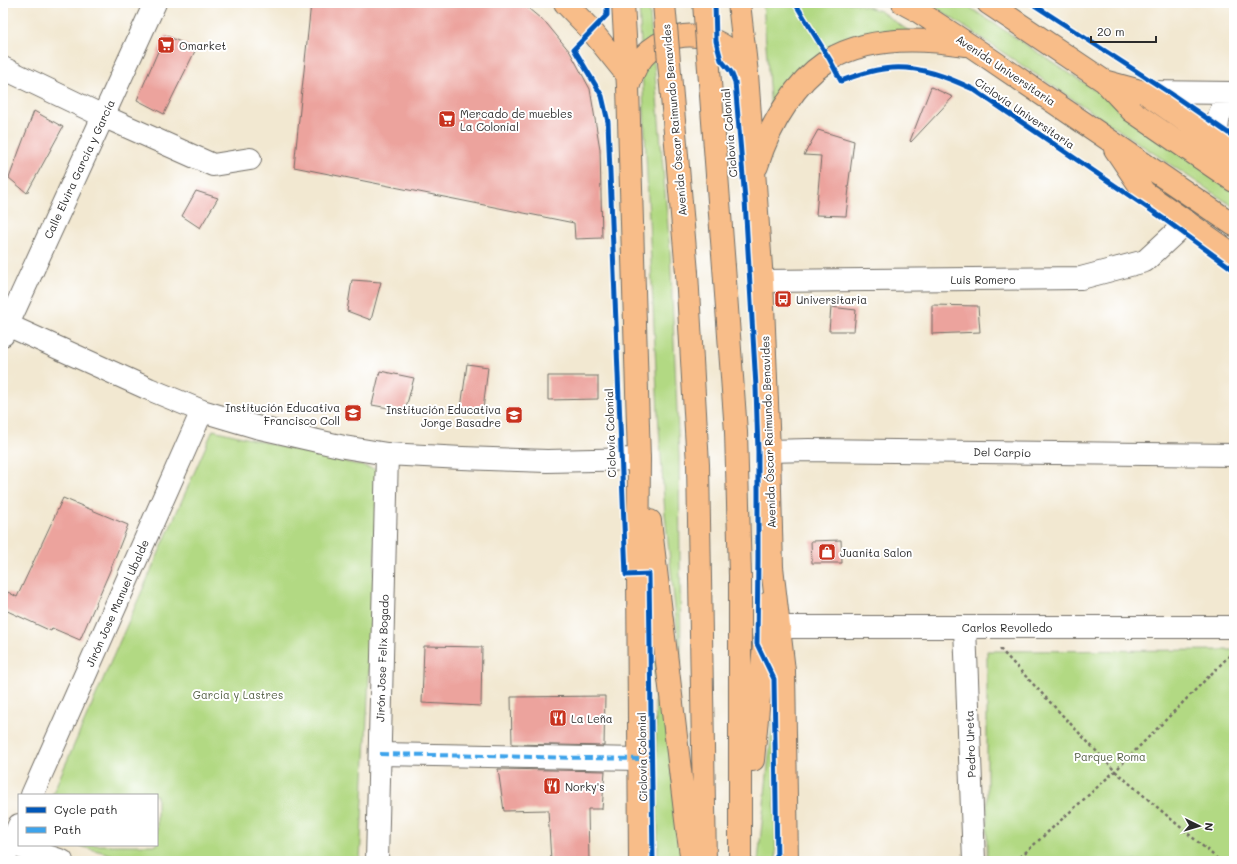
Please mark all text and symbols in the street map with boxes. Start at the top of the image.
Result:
scale bar [1091,18,1156,44]
street label: Avenida Óscar Raimundo Benavides [658,23,690,217]
text: 20 m [1097,23,1125,39]
street label: Avenida Universitaria [953,31,1059,109]
supermarket icon: Omarket [156,35,176,55]
place label: Omarket [179,38,227,53]
street label: Ciclovía Universitaria [972,74,1078,152]
street label: Ciclovía Colonial [718,88,740,178]
street label: Calle Elvira García y García [40,97,118,241]
place label: Mercado de muebles La Colonial [460,106,572,134]
supermarket icon: Mercado de muebles La Colonial [437,109,457,129]
street label: Luis Romero [950,272,1016,287]
bus stop icon: Universitaria [773,289,793,309]
place label: Universitaria [796,292,867,307]
street label: Avenida Óscar Raimundo Benavides [757,336,779,528]
street label: Ciclovía Colonial [601,388,619,478]
place label: Institución Educativa Francisco Coll [225,400,340,428]
place label: Institución Educativa Jorge Basadre [386,402,501,430]
school or university icon: Institución Educativa Francisco Coll [343,403,363,423]
school or university icon: Institución Educativa Jorge Basadre [504,405,524,425]
street label: Del Carpio [973,444,1031,460]
street label: Jirón Jose Manuel Ubalde [82,537,152,669]
shop icon: Juanita Salon [817,542,837,562]
place label: Juanita Salon [840,545,912,560]
street label: Jirón Jose Felix Bogado [372,594,392,722]
street label: Carlos Revolledo [962,620,1053,635]
park label: Garcia y Lastres [193,687,283,702]
restaurant icon: La Leña [548,708,568,728]
street label: Pedro Ureta [961,710,979,778]
place label: La Leña [571,711,613,726]
street label: Ciclovía Colonial [634,712,650,802]
park label: Parque Roma [1074,749,1146,764]
restaurant icon: Norky's [542,776,562,796]
place label: Norky's [565,779,605,794]
legend [18,794,158,846]
text: Cycle path [54,801,117,817]
north arrow [1179,806,1219,846]
text: Path [54,821,81,837]
text: N [1202,822,1217,832]

